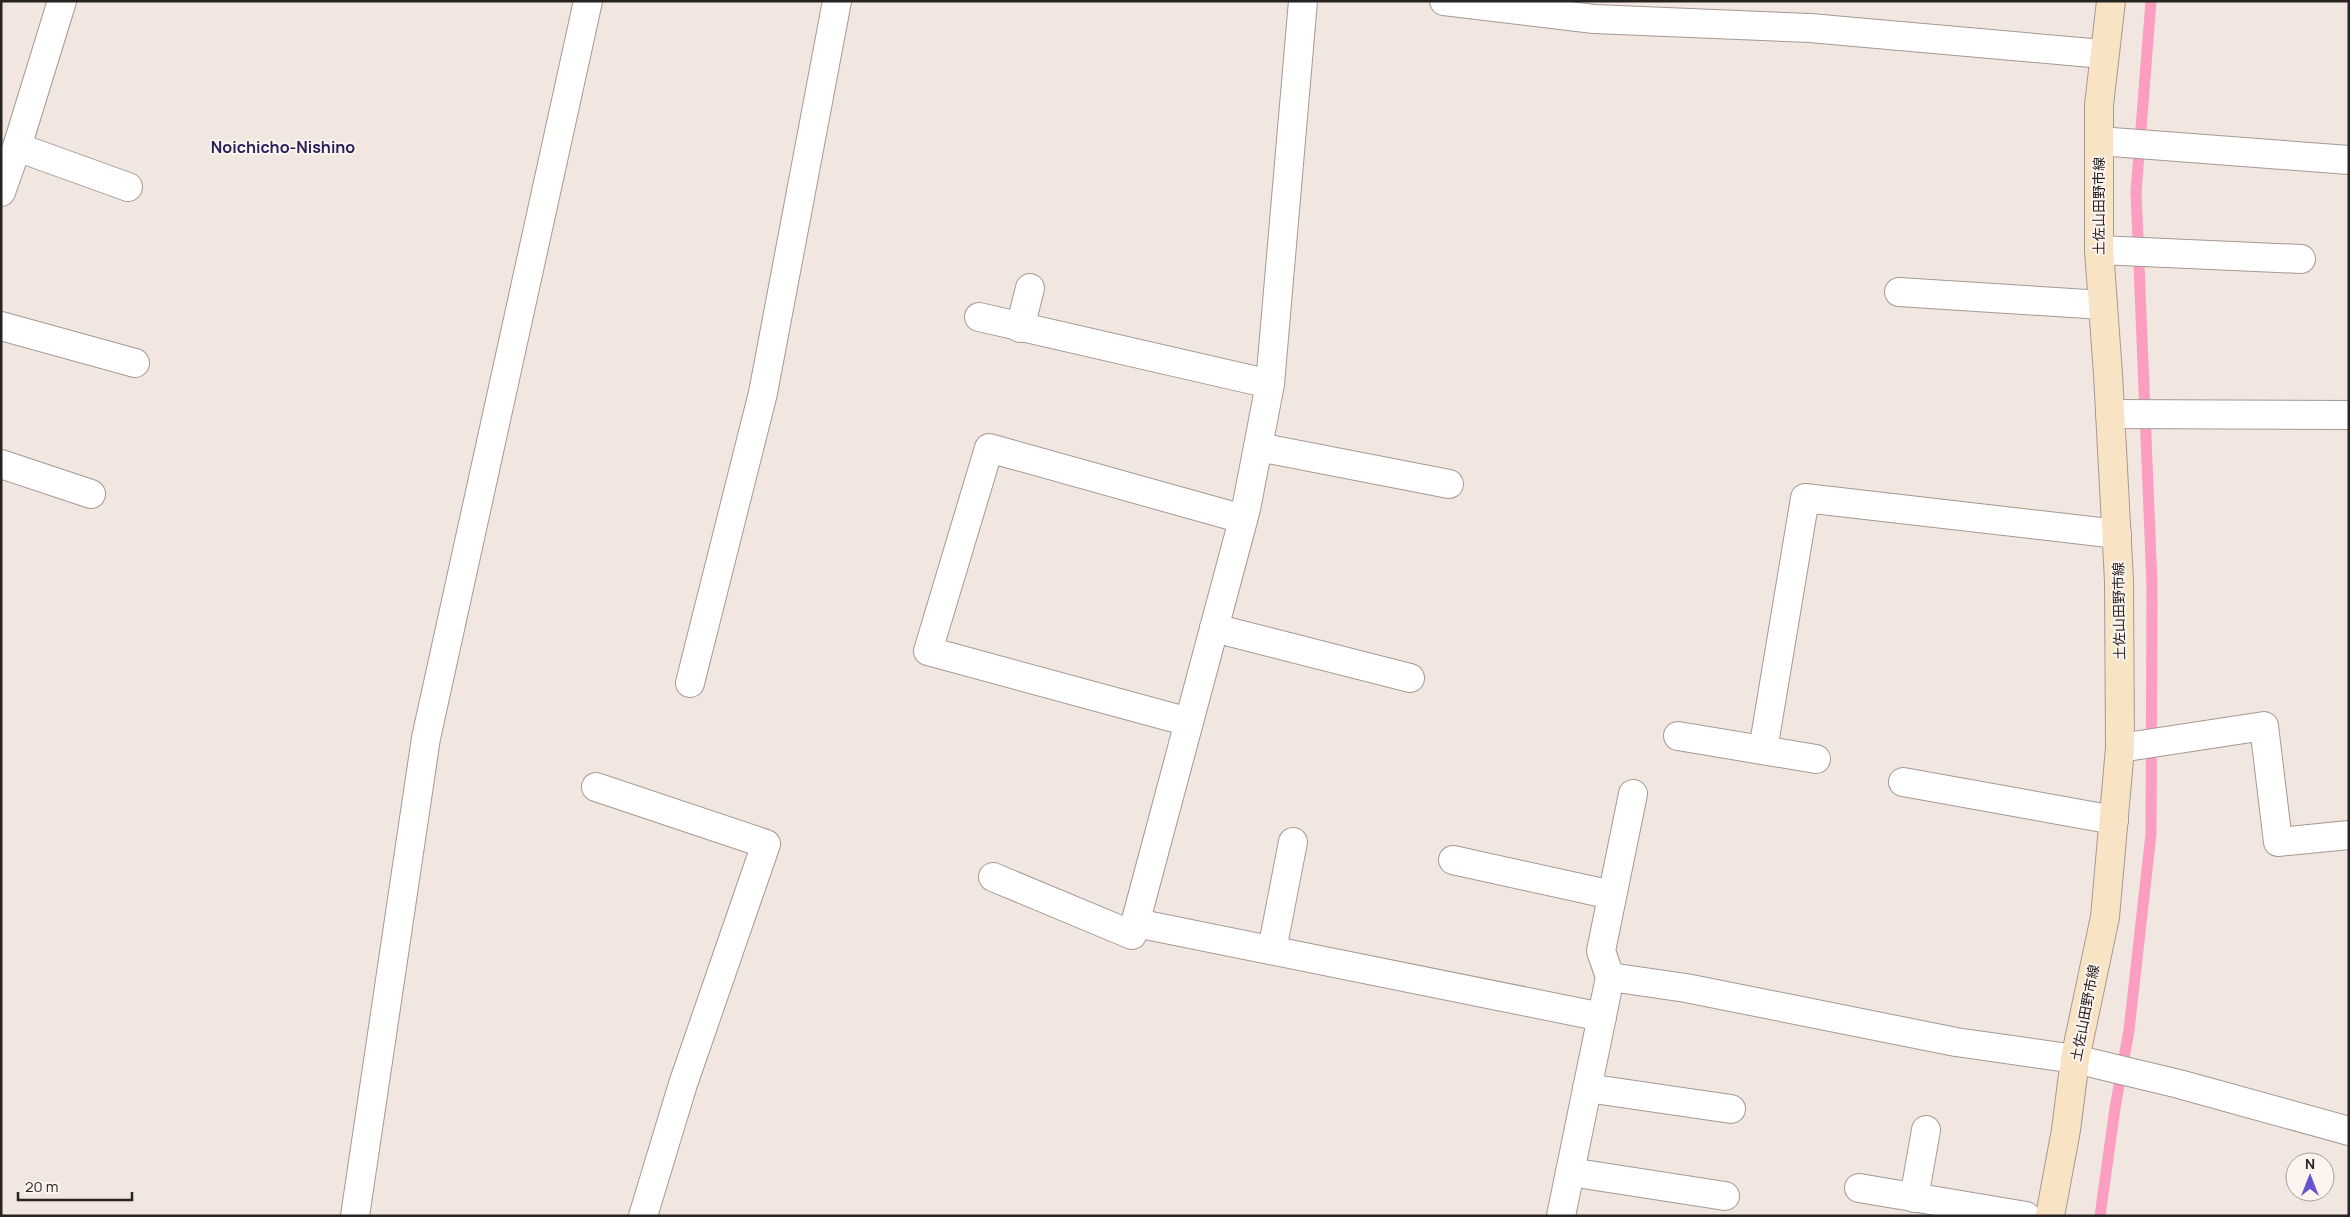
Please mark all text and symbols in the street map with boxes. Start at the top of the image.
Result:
district label: Noichicho-Nishino [211,136,355,158]
street label: 土佐山田野市線 [2089,157,2108,255]
street label: 土佐山田野市線 [2108,562,2129,660]
street label: 土佐山田野市線 [2066,963,2103,1063]
north arrow [2285,1152,2335,1202]
text: N [2305,1154,2315,1173]
scale bar [18,1170,131,1202]
text: 20 m [25,1176,58,1197]

